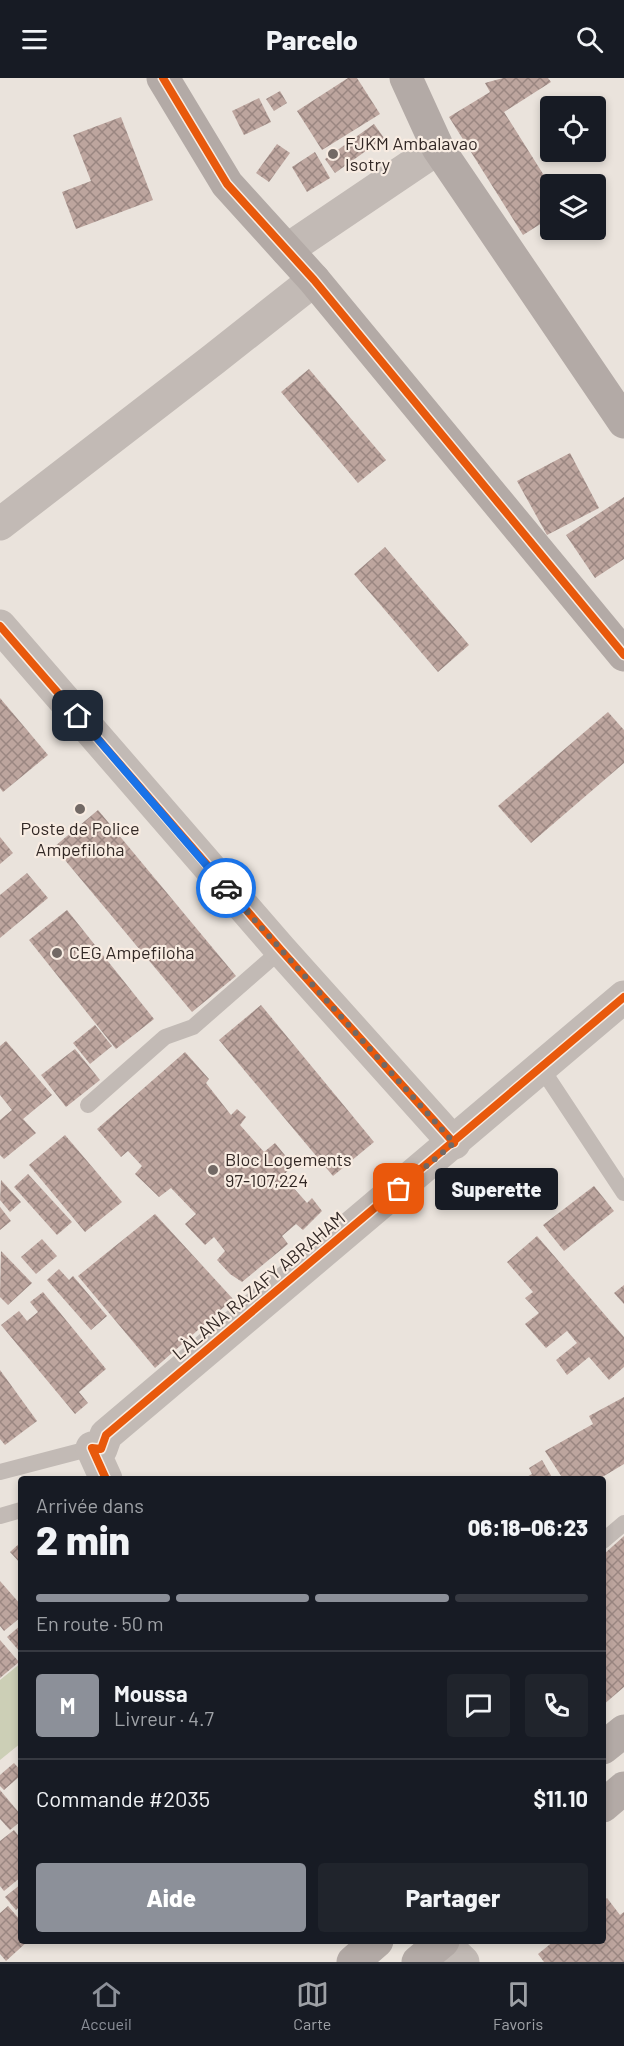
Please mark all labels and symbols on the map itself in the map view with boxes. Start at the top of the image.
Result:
place label: FJKM Ambalavao Isotry [345,132,478,175]
marker: FJKM Ambalavao Isotry [326,147,340,161]
pin [52,690,103,741]
marker: Poste de Police Ampefiloha [73,802,87,816]
place label: Poste de Police Ampefiloha [20,817,140,860]
courier [196,858,256,918]
place label: CEG Ampefiloha [69,941,195,963]
marker: CEG Ampefiloha [50,946,64,960]
place label: Bloc Logements 97-107,224 [225,1148,352,1191]
marker: Bloc Logements 97-107,224 [206,1163,220,1177]
pin [373,1163,424,1214]
callout: Superette [435,1168,558,1210]
street label: LÀLANA RAZAFY ABRAHAM [167,1206,349,1364]

